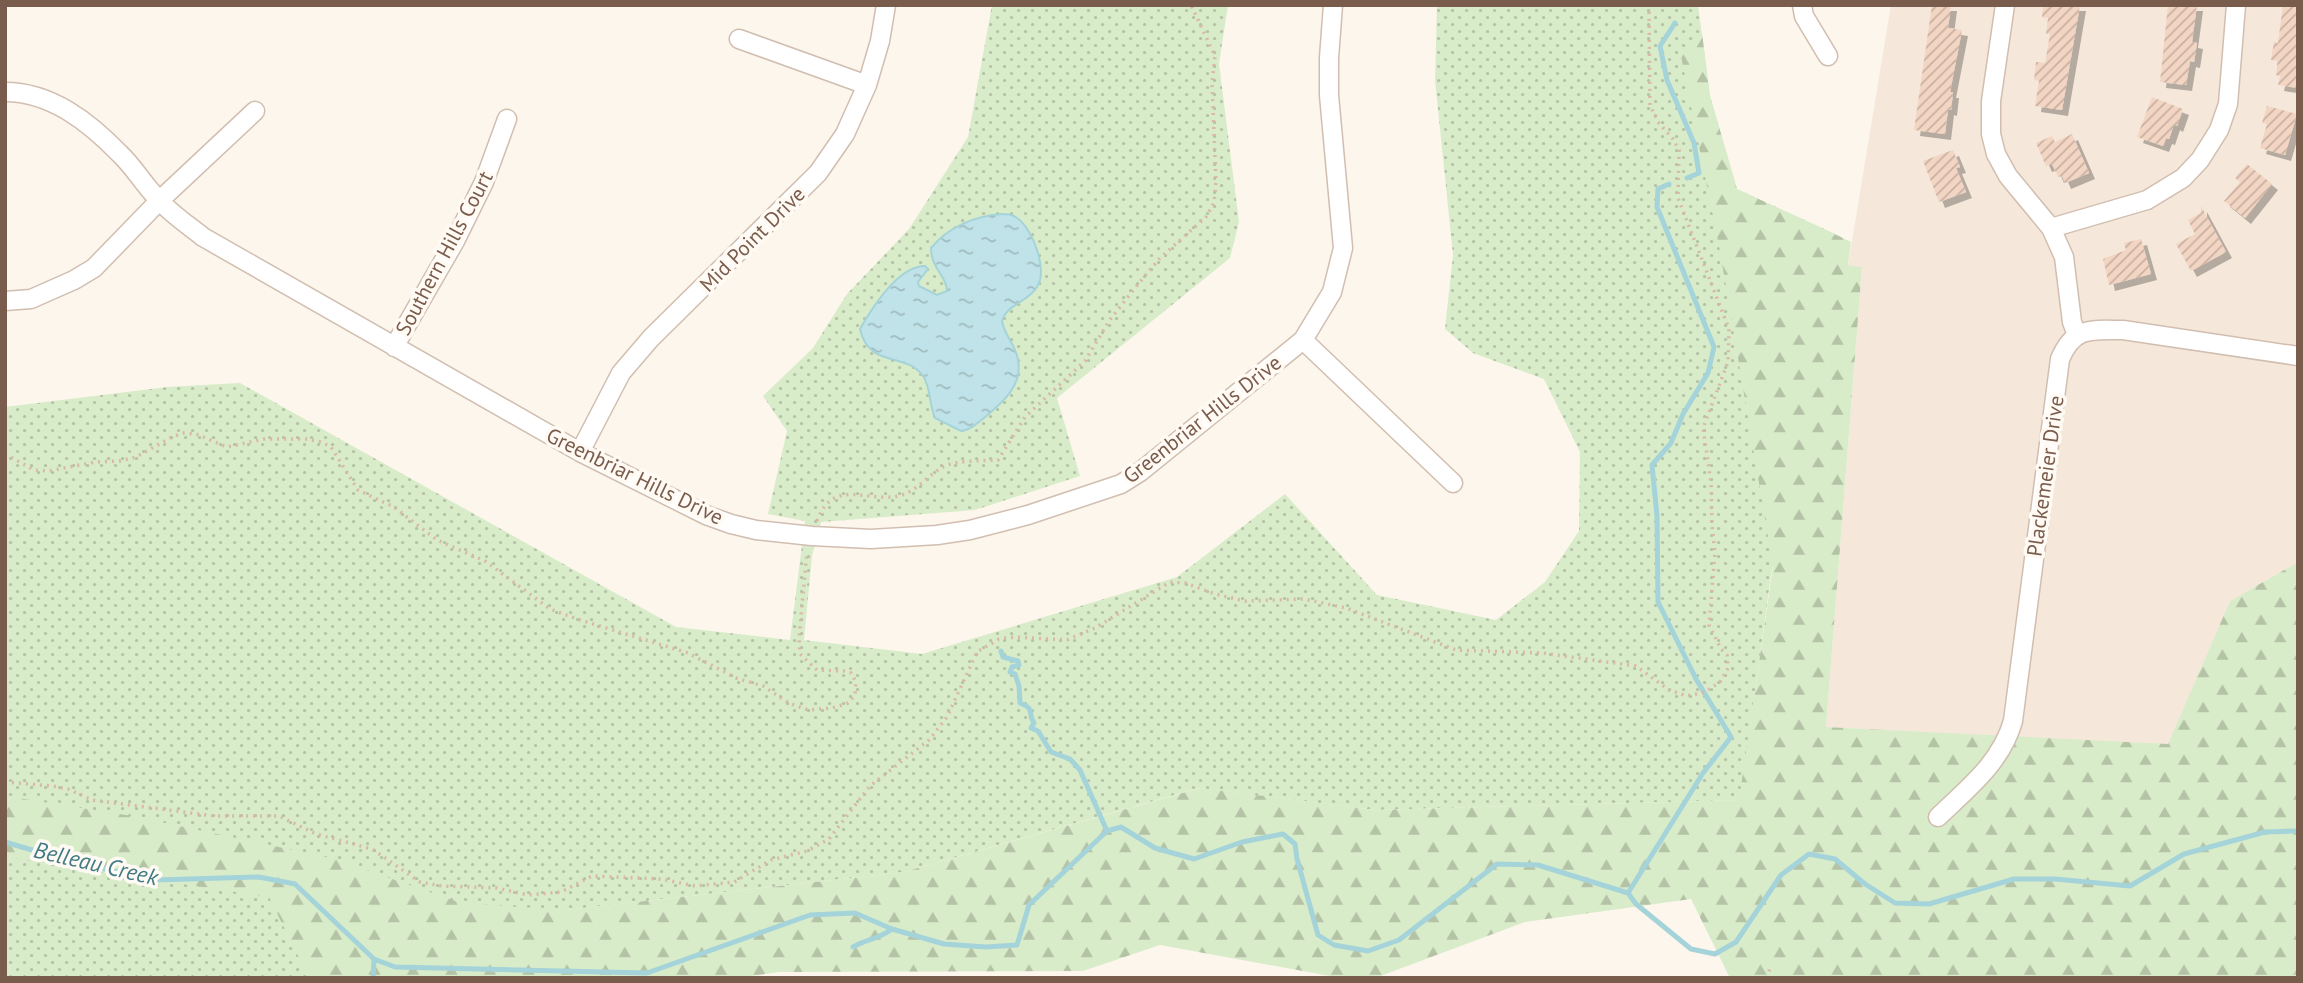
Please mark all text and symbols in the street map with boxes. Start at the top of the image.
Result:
street label: Southern Hills Court [389,166,499,340]
street label: Mid Point Drive [694,181,810,297]
street label: Greenbriar Hills Drive [1117,349,1287,489]
street label: Plackemeier Drive [2020,394,2070,558]
street label: Greenbriar Hills Drive [542,421,728,531]
water label: Belleau Creek [31,835,163,892]

